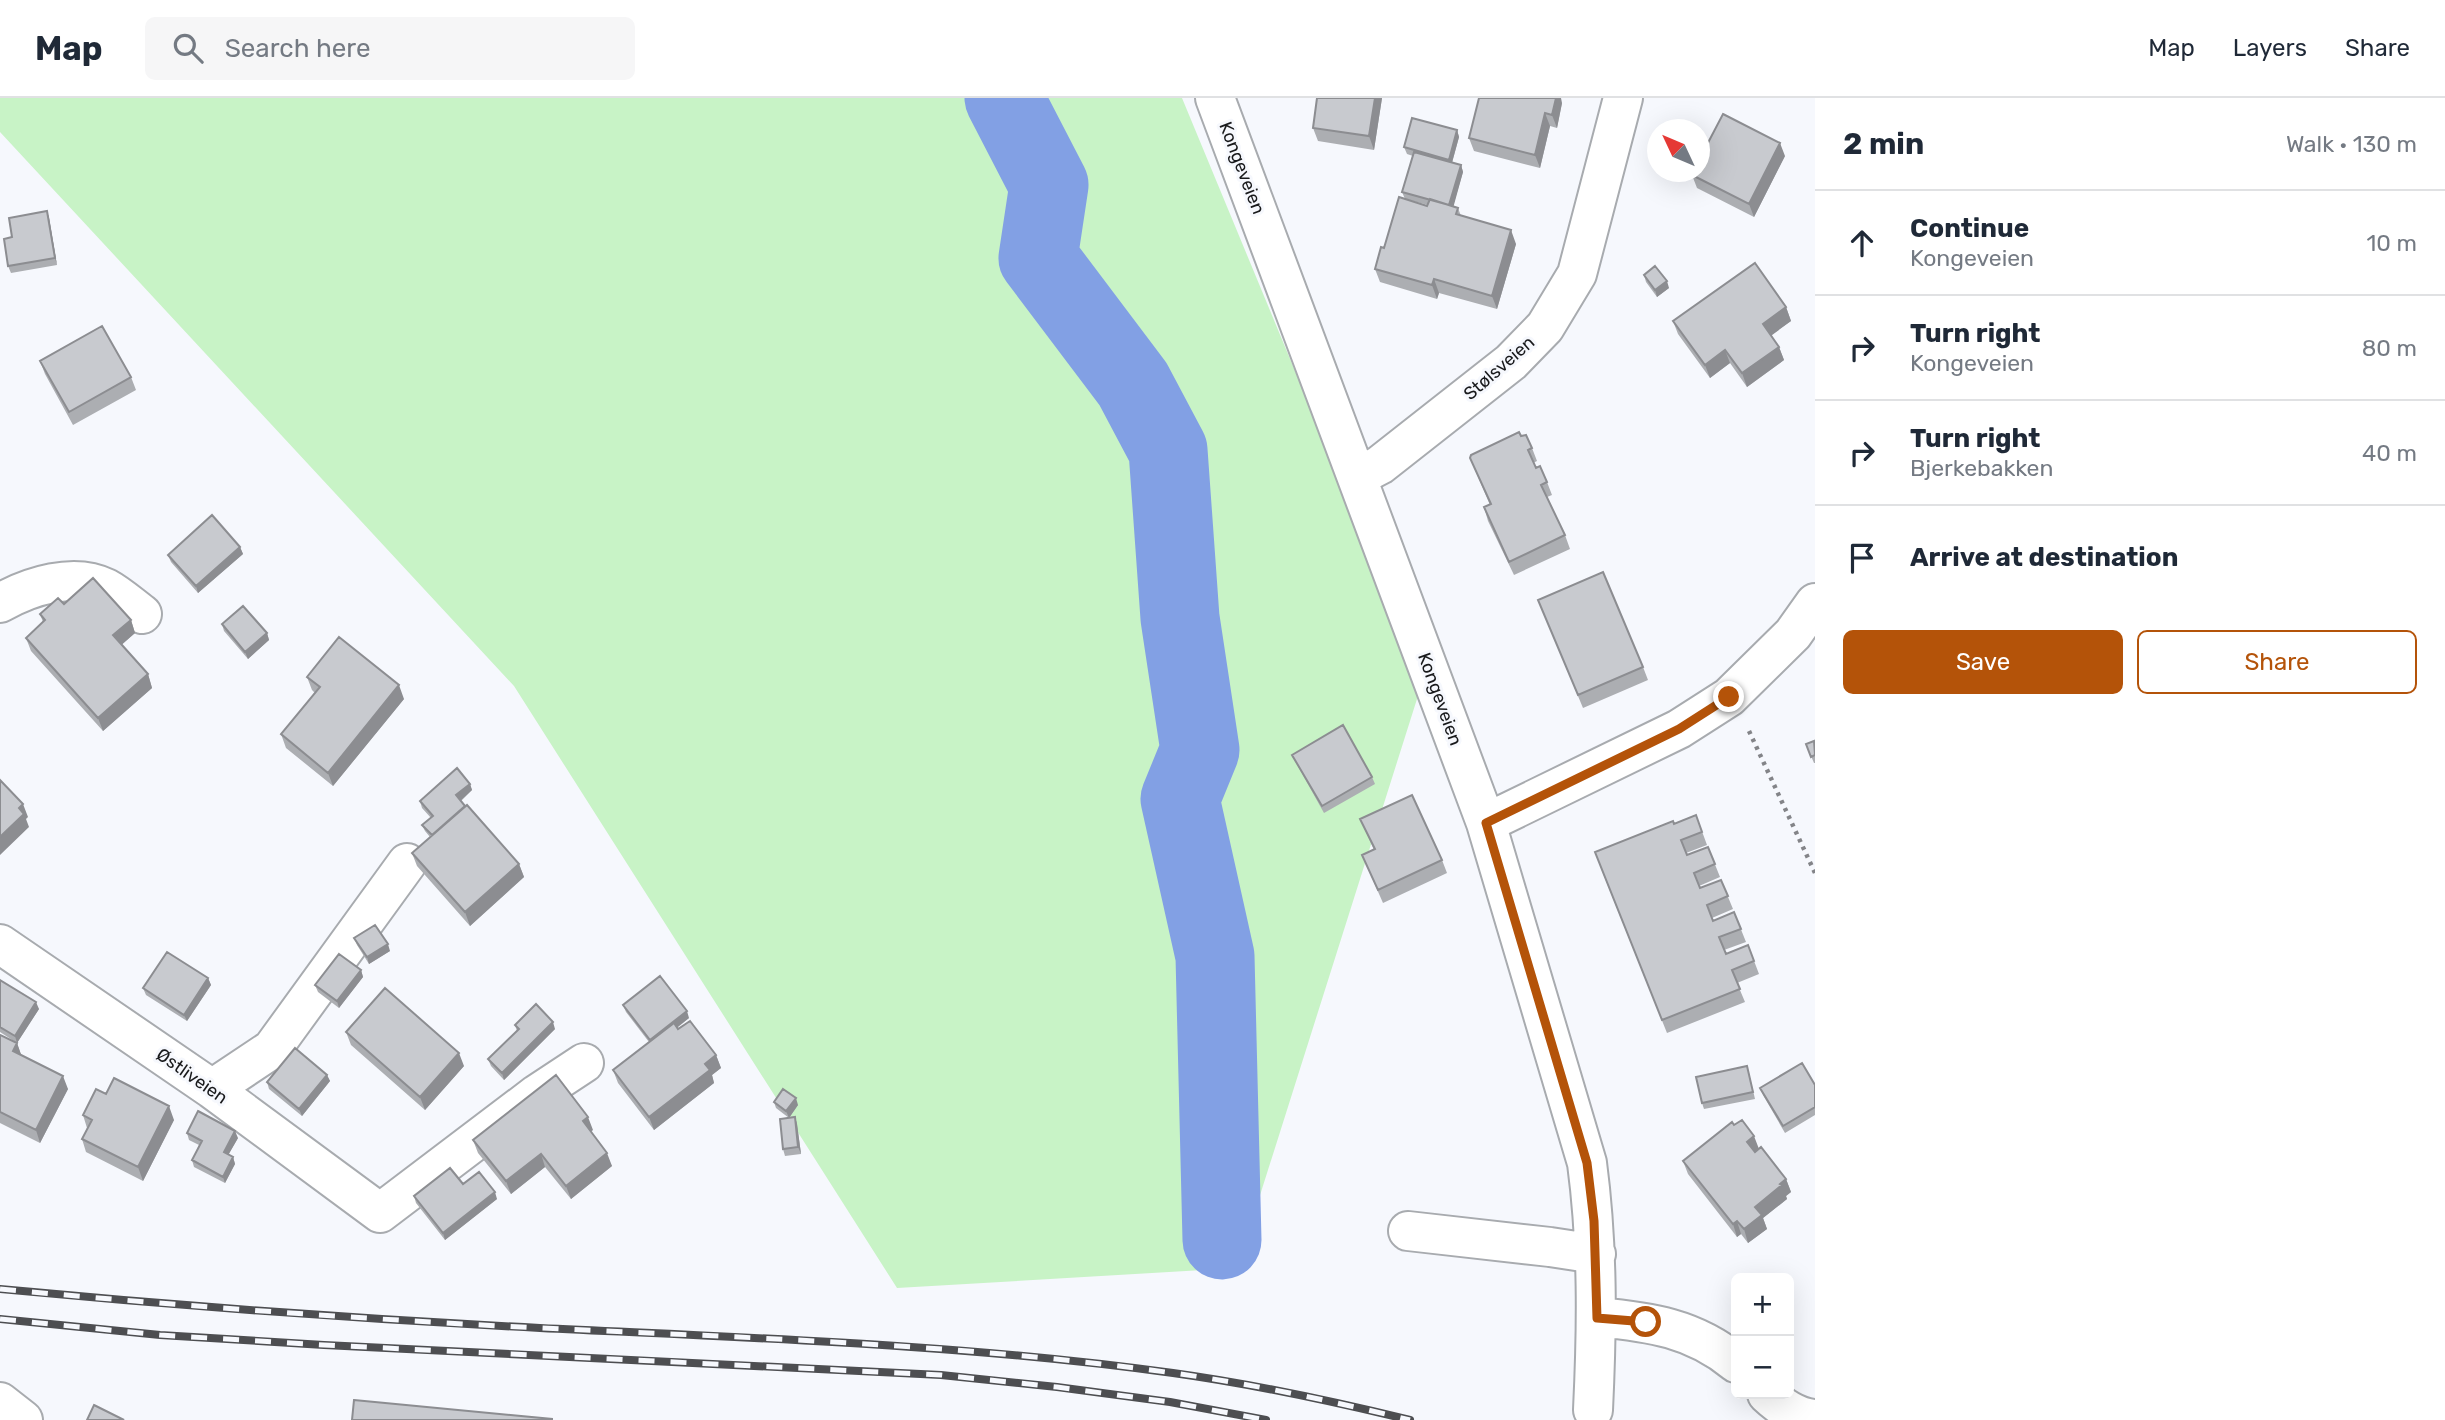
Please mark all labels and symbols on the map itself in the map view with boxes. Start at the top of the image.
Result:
street label: Kongeveien [1214,119,1270,217]
north arrow [1647,119,1710,182]
street label: Stølsveien [1459,331,1539,405]
street label: Kongeveien [1413,650,1467,748]
route end [1713,681,1744,712]
street label: Østliveien [152,1043,232,1109]
route start [1630,1306,1661,1337]

